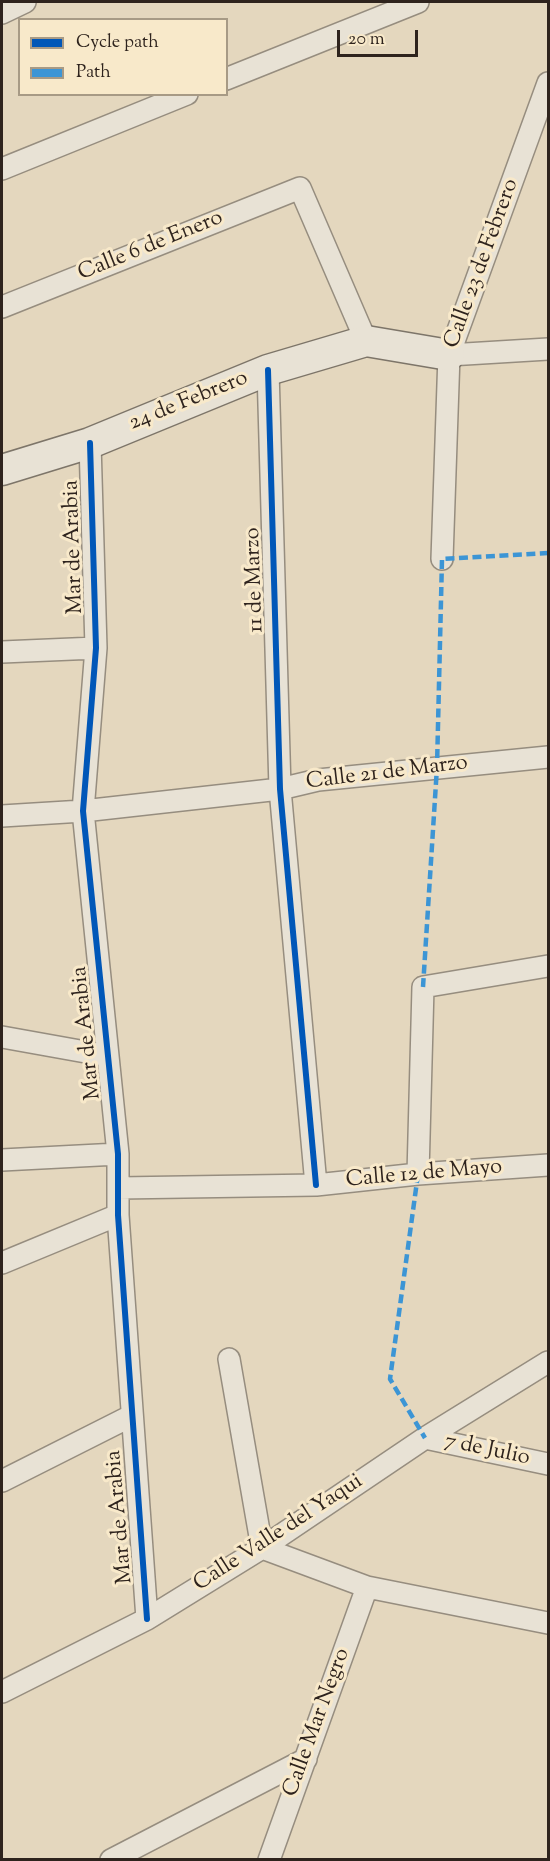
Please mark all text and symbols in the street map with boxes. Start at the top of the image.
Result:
legend [18,18,228,96]
scale bar [340,18,421,56]
text: 20 m [348,27,385,53]
text: Cycle path [76,30,159,56]
text: Path [76,60,111,86]
street label: Calle 23 de Febrero [440,176,526,352]
street label: Calle 6 de Enero [75,206,227,288]
street label: 24 de Febrero [126,366,252,438]
street label: Mar de Arabia [59,480,91,614]
street label: 11 de Marzo [241,527,271,633]
street label: Calle 21 de Marzo [305,751,469,797]
street label: Mar de Arabia [68,965,108,1101]
street label: Calle 12 de Mayo [345,1155,503,1195]
street label: 7 de Julio [442,1429,532,1473]
street label: Mar de Arabia [102,1449,140,1585]
street label: Calle Valle del Yaqui [189,1469,369,1599]
street label: Calle Mar Negro [279,1645,357,1801]

